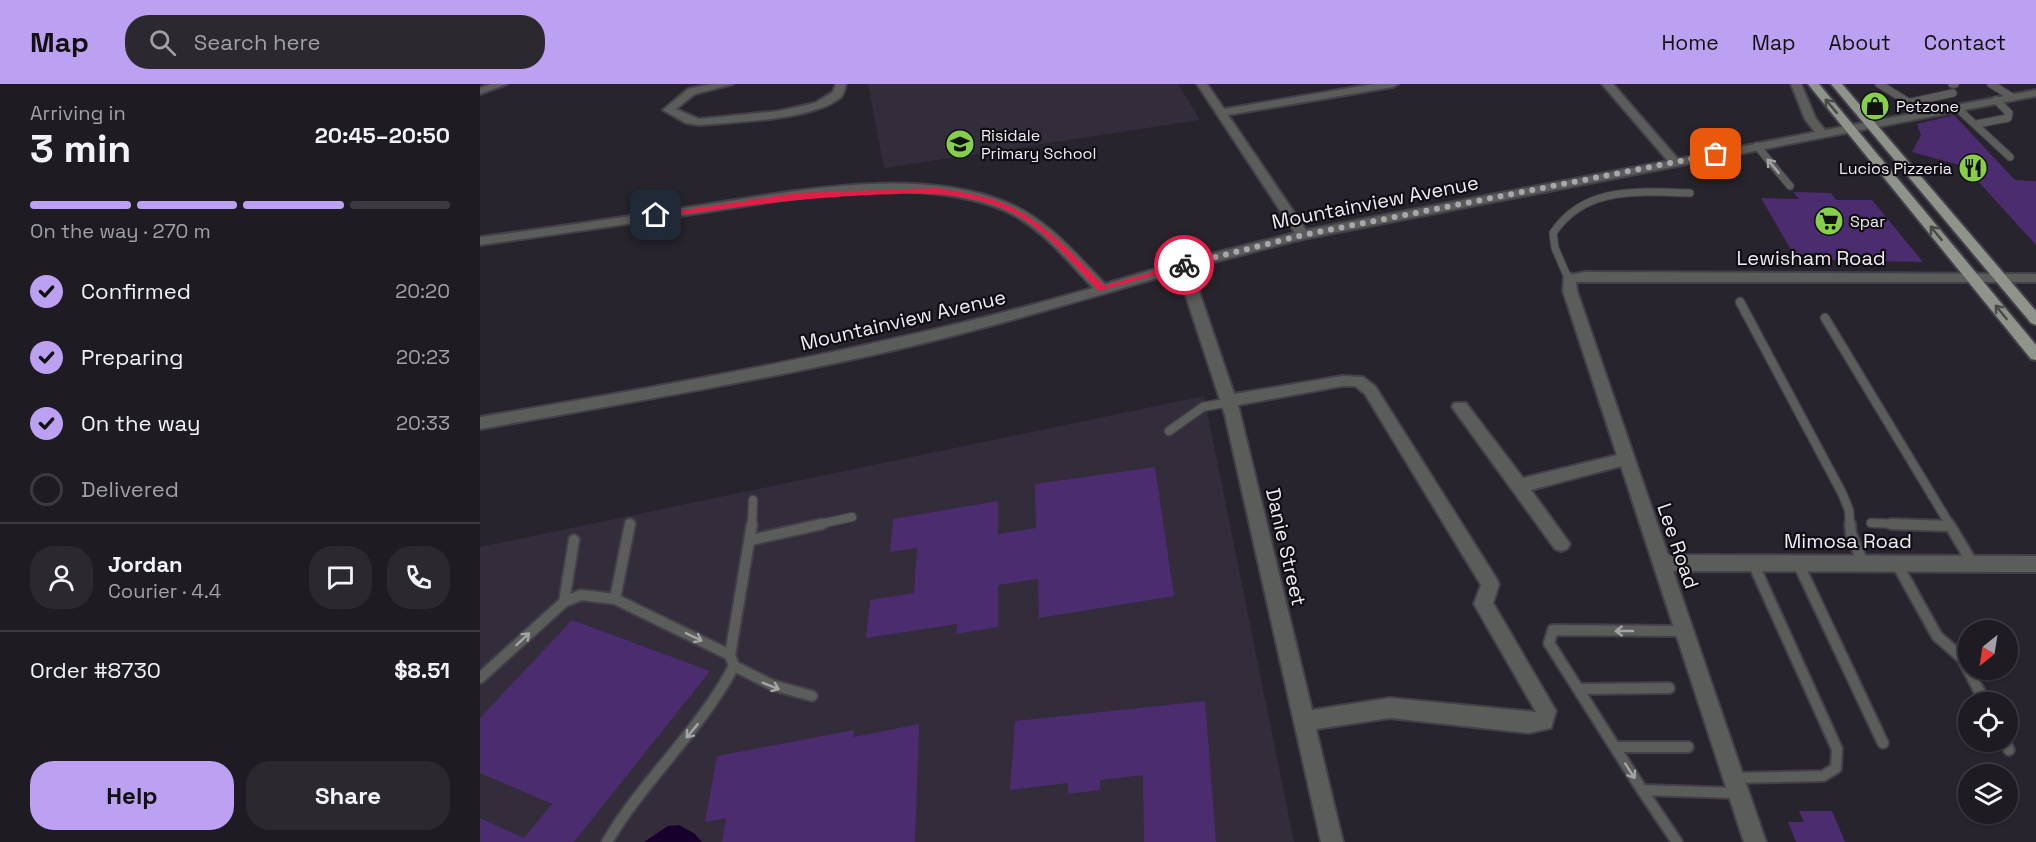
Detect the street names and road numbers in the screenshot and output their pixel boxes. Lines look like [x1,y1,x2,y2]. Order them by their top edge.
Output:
street label: Mountainview Avenue [1269,169,1481,235]
street label: Lewisham Road [1736,245,1886,271]
street label: Mountainview Avenue [798,284,1008,356]
street label: Danie Street [1260,486,1312,608]
street label: Lee Road [1651,500,1705,592]
street label: Mimosa Road [1784,528,1912,554]

